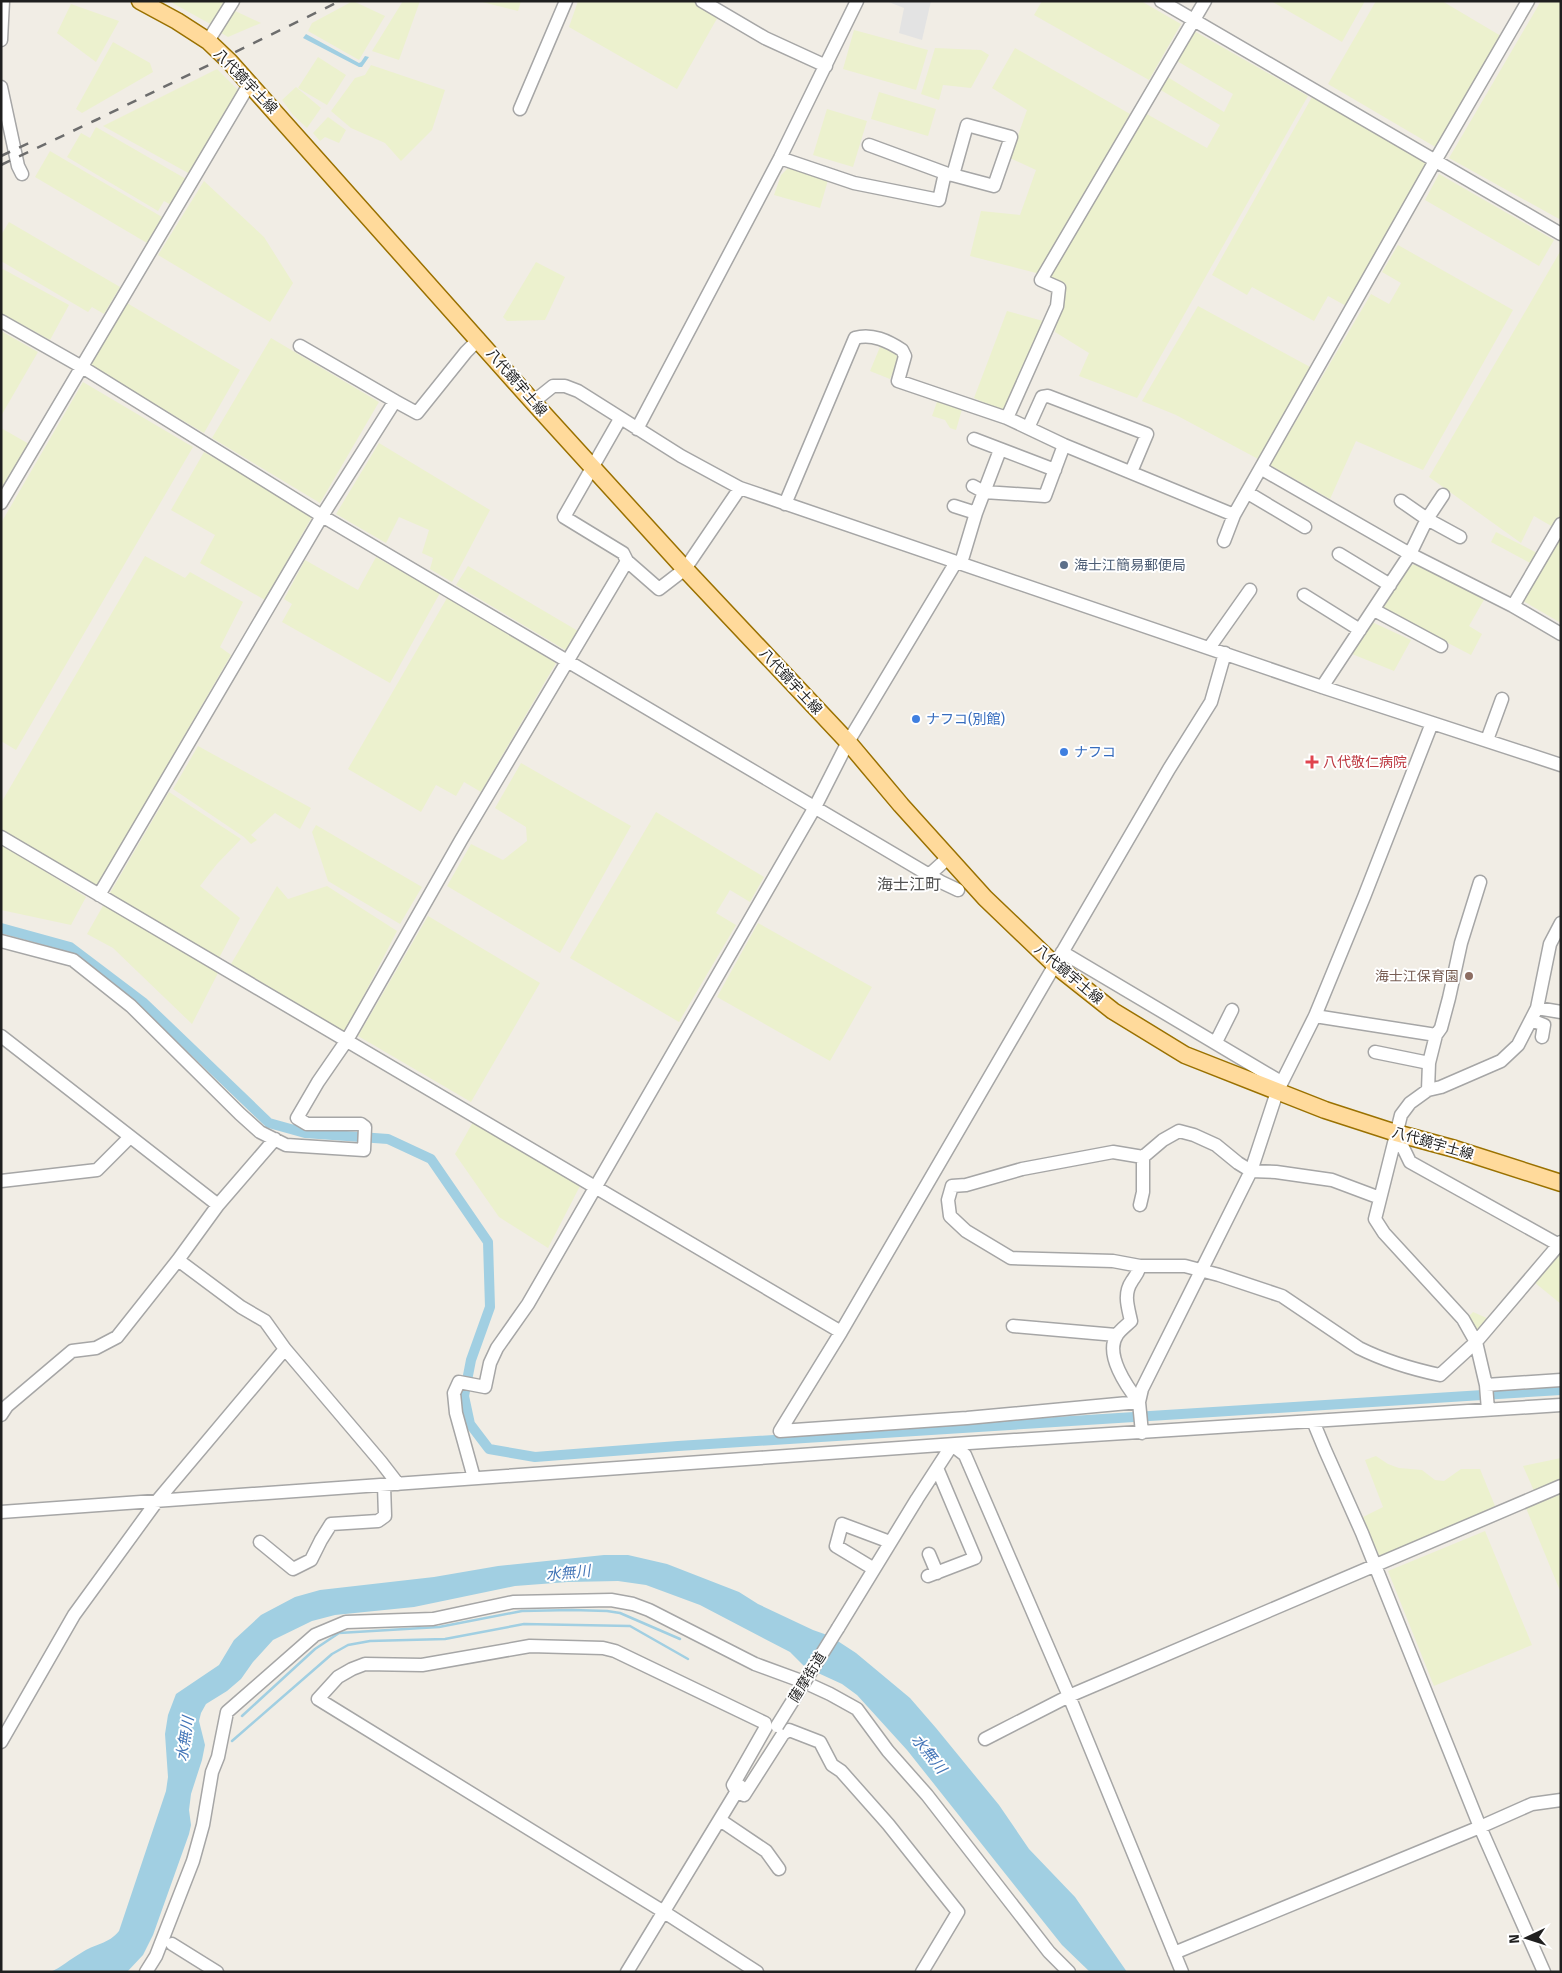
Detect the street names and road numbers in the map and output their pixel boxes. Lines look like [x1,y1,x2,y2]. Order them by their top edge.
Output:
street label: 八代鏡宇土線 [210,45,281,117]
street label: 八代鏡宇土線 [483,345,551,420]
street label: 八代鏡宇土線 [756,645,825,718]
street label: 八代鏡宇土線 [1031,941,1106,1008]
street label: 八代鏡宇土線 [1390,1124,1476,1163]
street label: 薩摩街道 [785,1649,829,1706]

